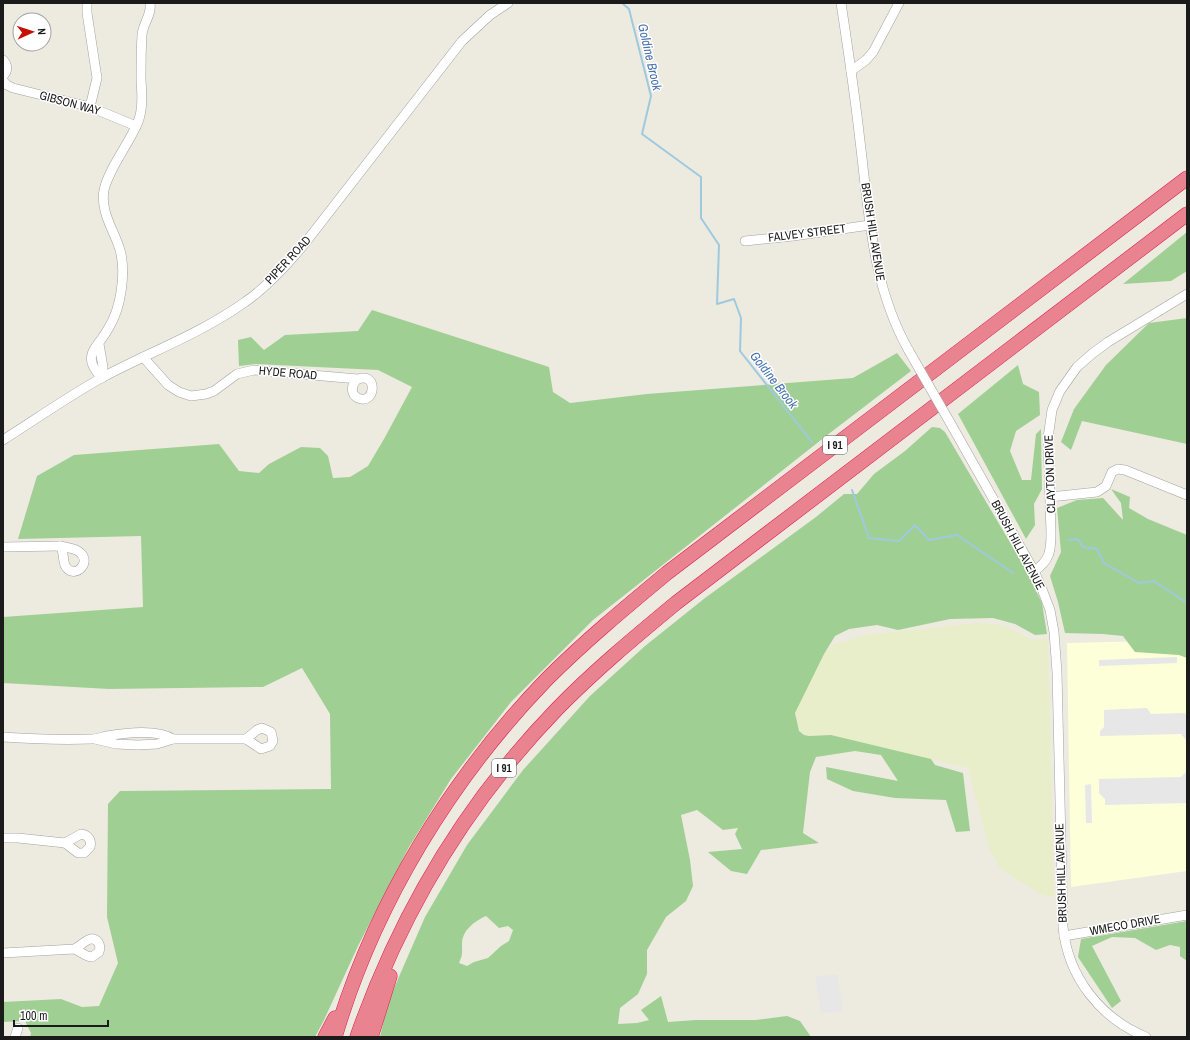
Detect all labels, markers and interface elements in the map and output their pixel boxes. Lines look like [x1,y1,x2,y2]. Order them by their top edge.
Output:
north arrow [12,12,52,52]
water label: Goldine Brook [634,22,666,93]
text: N [35,28,49,35]
street label: GIBSON WAY [38,87,103,119]
street label: BRUSH HILL AVENUE [857,182,889,282]
street label: FALVEY STREET [767,220,847,246]
street label: PIPER ROAD [261,232,315,288]
water label: Goldine Brook [746,348,802,413]
street label: HYDE ROAD [258,362,318,384]
street label: CLAYTON DRIVE [1041,435,1059,513]
road number: I 91 [823,436,847,454]
street label: BRUSH HILL AVENUE [988,497,1048,593]
road number: I 91 [492,759,516,777]
street label: BRUSH HILL AVENUE [1051,823,1071,923]
street label: WMECO DRIVE [1088,911,1162,939]
scale bar [14,1002,108,1028]
text: 100 m [20,1008,47,1024]

